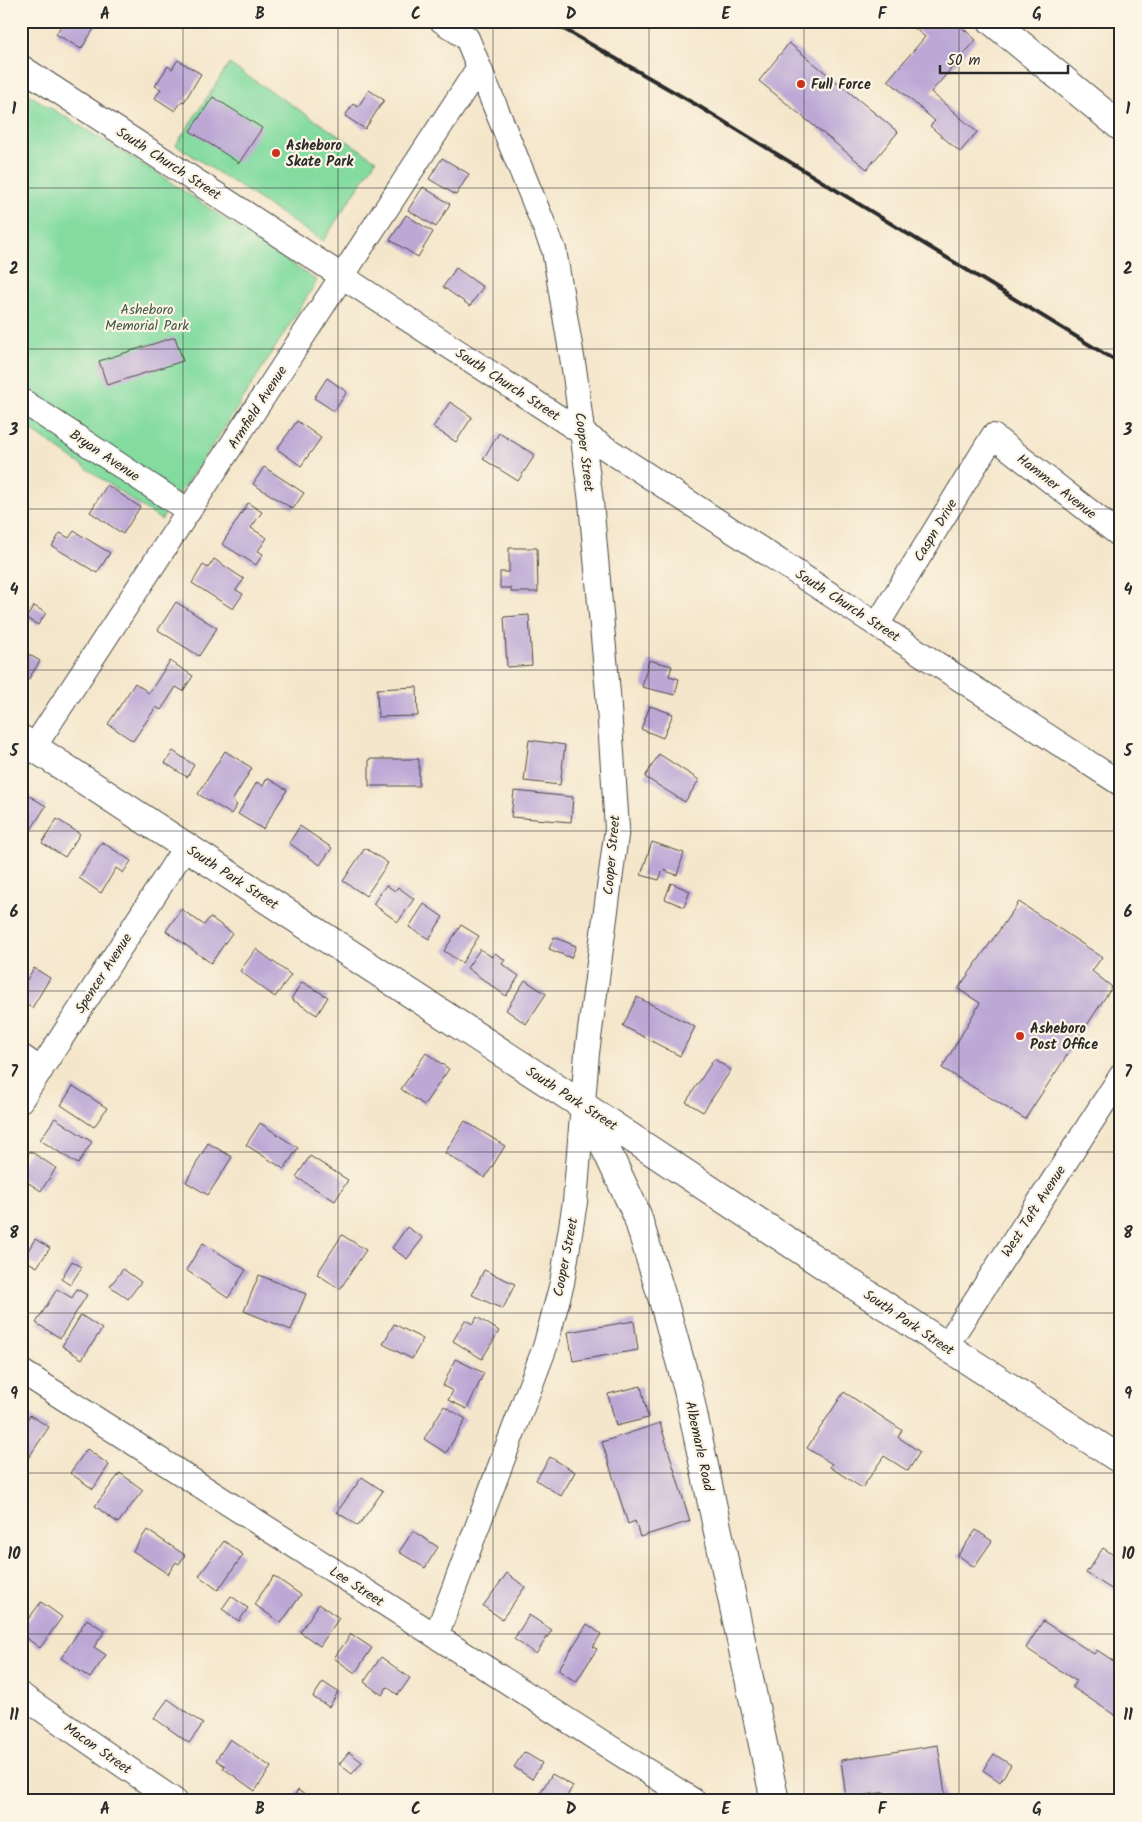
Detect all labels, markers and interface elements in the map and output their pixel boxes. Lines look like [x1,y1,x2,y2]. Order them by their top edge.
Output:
text: A [100,2,110,27]
text: B [255,2,265,27]
text: C [411,2,421,27]
text: D [566,2,577,27]
text: E [722,2,732,27]
text: F [878,2,888,27]
text: G [1032,2,1042,27]
scale bar [940,42,1067,74]
text: 50 m [947,49,981,73]
place label: Full Force [811,74,871,96]
marker: Full Force [795,78,807,90]
text: 1 [12,97,17,122]
text: 1 [1126,97,1131,122]
street label: South Church Street [112,122,226,206]
place label: Asheboro Skate Park [286,135,354,173]
marker: Asheboro Skate Park [270,147,282,159]
text: 2 [9,257,19,282]
text: 2 [1123,257,1133,282]
park label: Asheboro Memorial Park [105,299,189,337]
street label: South Church Street [451,343,565,427]
street label: Armfield Avenue [223,361,293,453]
street label: Cooper Street [568,411,600,494]
text: 3 [9,418,19,443]
text: 3 [1123,418,1133,443]
street label: Bryan Avenue [65,424,145,488]
street label: Hammer Avenue [1012,449,1102,525]
street label: Caspn Drive [908,494,964,566]
street label: South Church Street [791,564,905,648]
text: 4 [10,578,19,603]
text: 4 [1124,578,1133,603]
text: 5 [9,739,20,764]
text: 5 [1123,739,1134,764]
street label: Cooper Street [598,814,626,896]
street label: South Park Street [182,840,283,916]
text: 6 [10,900,19,925]
text: 6 [1124,900,1133,925]
street label: Spencer Avenue [70,928,138,1018]
place label: Asheboro Post Office [1030,1018,1098,1056]
marker: Asheboro Post Office [1014,1030,1026,1042]
text: 7 [10,1060,18,1085]
text: 7 [1124,1060,1132,1085]
street label: South Park Street [521,1061,622,1137]
street label: West Taft Avenue [996,1161,1072,1262]
street label: Cooper Street [548,1215,585,1298]
text: 8 [9,1221,19,1246]
text: 8 [1123,1221,1133,1246]
street label: South Park Street [859,1284,959,1362]
text: 9 [10,1382,18,1407]
text: 9 [1124,1382,1132,1407]
street label: Albemarle Road [679,1399,719,1494]
text: 10 [7,1542,21,1567]
text: 10 [1121,1542,1135,1567]
street label: Lee Street [325,1561,389,1613]
text: 11 [9,1703,19,1728]
text: 11 [1123,1703,1133,1728]
street label: Macon Street [59,1717,136,1781]
text: A [100,1797,110,1822]
text: B [255,1797,265,1822]
text: C [411,1797,421,1822]
text: D [566,1797,577,1822]
text: E [722,1797,732,1822]
text: F [878,1797,888,1822]
text: G [1032,1797,1042,1822]

